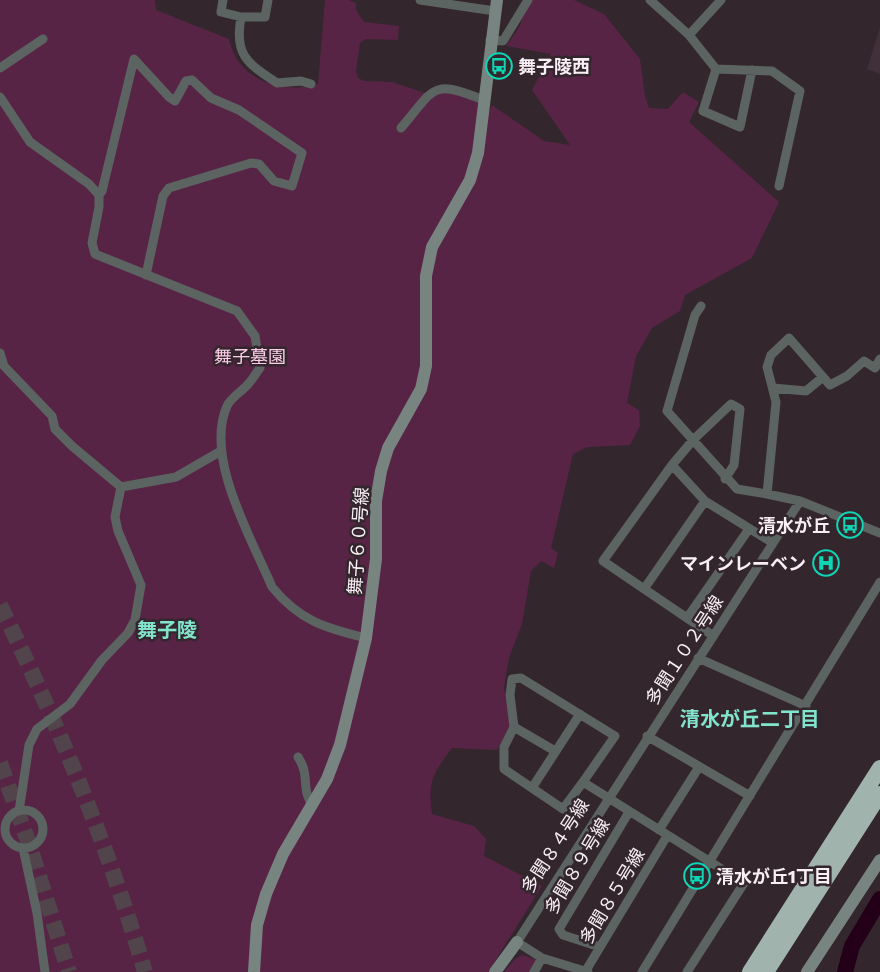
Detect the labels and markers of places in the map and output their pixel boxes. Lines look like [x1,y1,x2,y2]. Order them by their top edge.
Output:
bus stop icon: 舞子陵西 [484,51,514,81]
place label: 舞子陵西 [518,56,590,77]
bus stop icon: 清水が丘 [835,510,865,540]
place label: 清水が丘 [758,515,830,536]
hospital icon: マインレーベン [811,548,841,578]
place label: マインレーベン [680,553,806,574]
bus stop icon: 清水が丘1丁目 [682,861,712,891]
place label: 清水が丘1丁目 [716,866,832,887]

